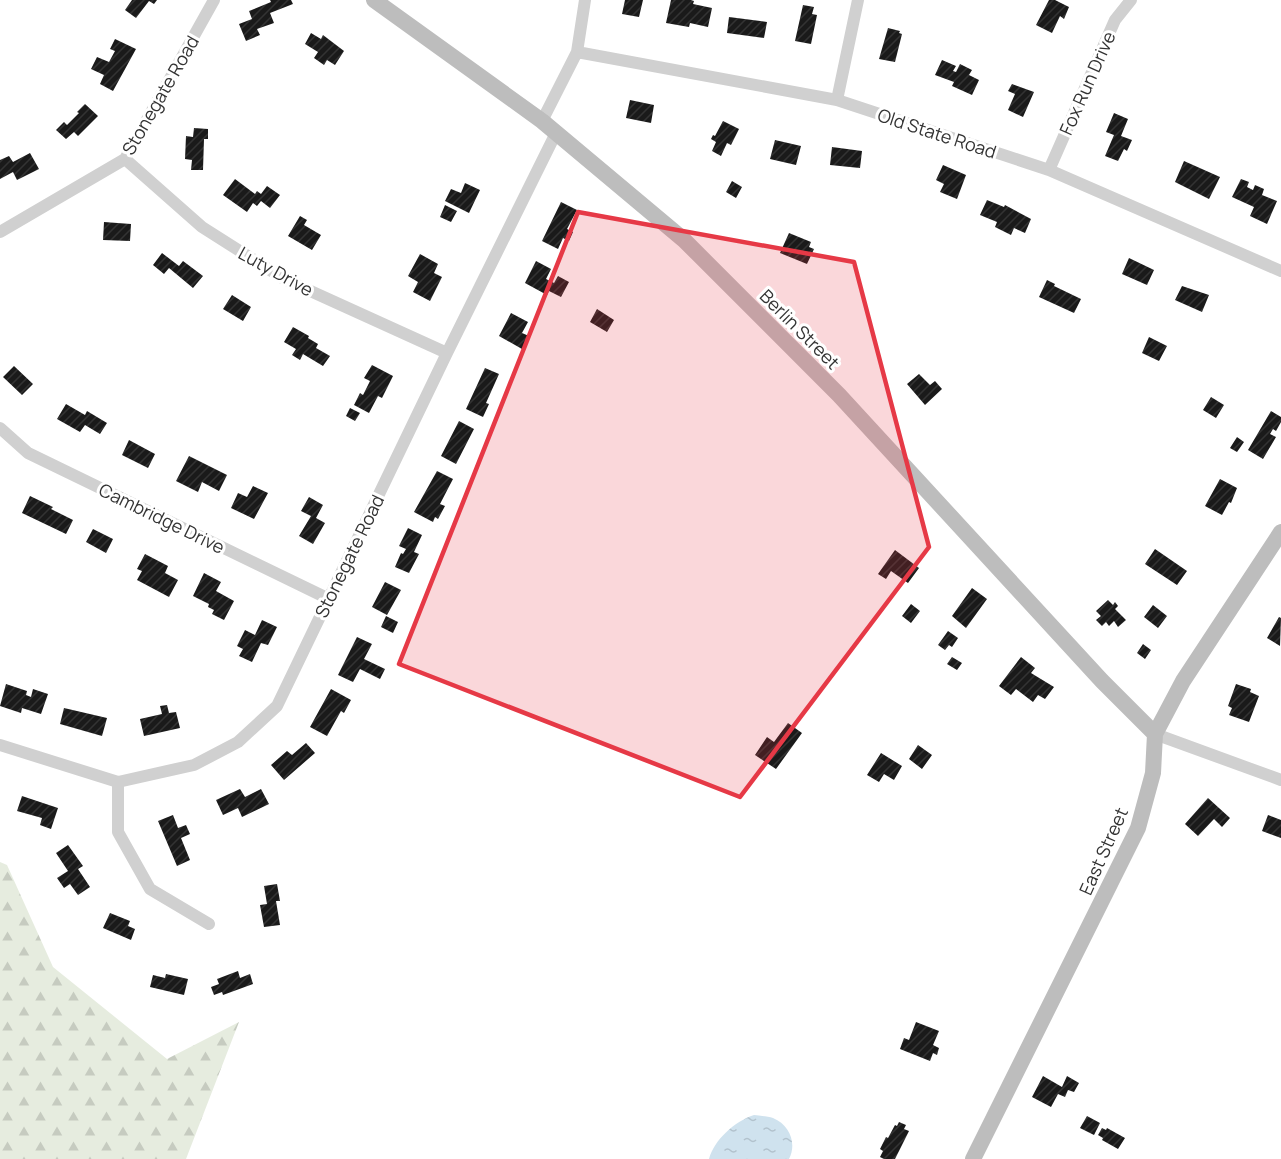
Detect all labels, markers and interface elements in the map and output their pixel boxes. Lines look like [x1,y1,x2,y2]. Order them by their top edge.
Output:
street label: Fox Run Drive [1054,28,1120,138]
street label: Stonegate Road [116,31,204,159]
street label: Old State Road [875,103,999,163]
street label: Luty Drive [234,241,318,301]
street label: Berlin Street [755,284,845,374]
street label: Cambridge Drive [95,477,229,559]
street label: Stonegate Road [309,490,389,622]
street label: East Street [1073,803,1133,899]

